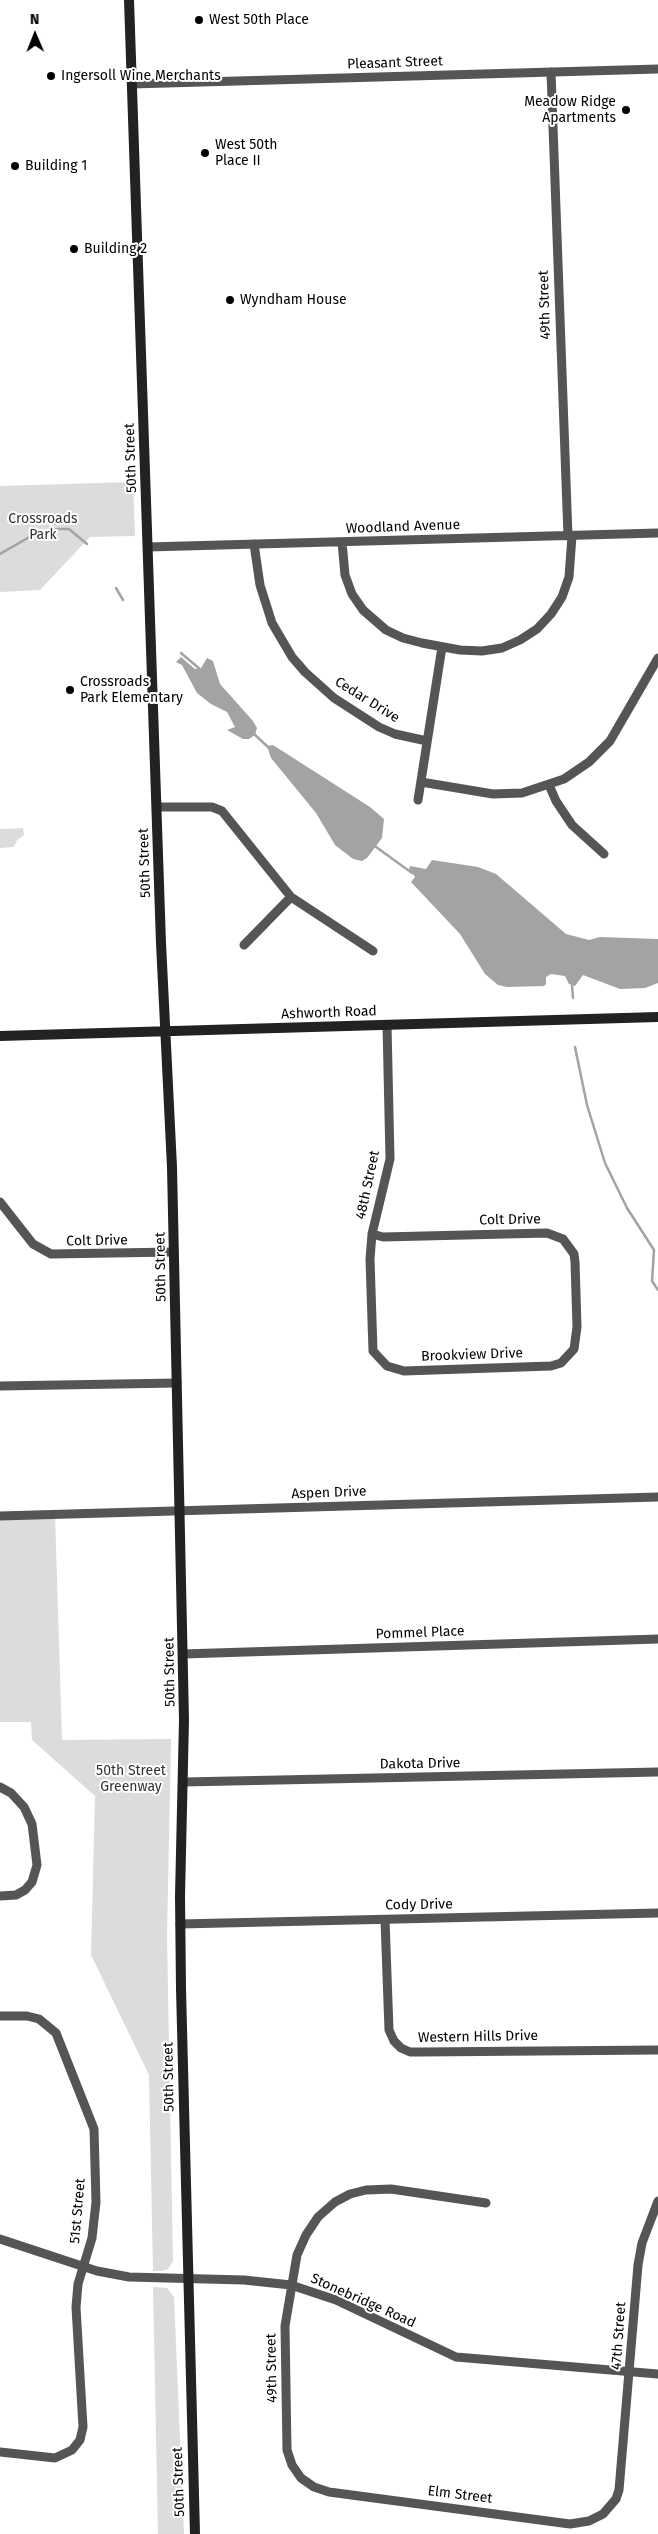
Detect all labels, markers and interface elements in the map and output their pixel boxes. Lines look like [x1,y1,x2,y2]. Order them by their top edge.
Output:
north arrow [10,10,60,60]
text: N [30,11,40,28]
place label: West 50th Place [209,12,309,28]
marker: West 50th Place [193,14,205,26]
street label: Pleasant Street [347,53,443,73]
place label: Ingersoll Wine Merchants [61,68,221,84]
marker: Ingersoll Wine Merchants [45,70,57,82]
place label: Meadow Ridge Apartments [524,94,616,126]
marker: Meadow Ridge Apartments [620,104,632,116]
place label: West 50th Place II [215,137,277,170]
marker: West 50th Place II [199,147,211,159]
place label: Building 1 [25,158,87,174]
marker: Building 1 [9,160,21,172]
place label: Building 2 [84,241,147,257]
marker: Building 2 [68,243,80,255]
street label: 49th Street [535,270,555,340]
place label: Wyndham House [240,292,347,308]
marker: Wyndham House [224,294,236,306]
street label: 50th Street [121,423,141,493]
park label: Crossroads Park [8,511,78,544]
street label: Woodland Avenue [345,517,461,537]
place label: Crossroads Park Elementary [80,674,183,706]
street label: Cedar Drive [332,674,402,726]
marker: Crossroads Park Elementary [64,684,76,696]
street label: 50th Street [135,828,155,898]
street label: Ashworth Road [281,1003,377,1023]
street label: 48th Street [352,1149,384,1221]
street label: Colt Drive [479,1211,541,1229]
street label: Colt Drive [66,1232,128,1250]
street label: 50th Street [152,1232,170,1302]
street label: Brookview Drive [421,1345,523,1365]
street label: Aspen Drive [291,1483,367,1503]
street label: Pommel Place [375,1623,465,1643]
street label: 50th Street [161,1637,179,1707]
street label: Dakota Drive [379,1755,461,1773]
park label: 50th Street Greenway [96,1763,166,1795]
street label: Cody Drive [385,1896,453,1914]
street label: Western Hills Drive [418,2028,538,2046]
street label: 50th Street [160,2042,178,2112]
street label: 51st Street [67,2178,89,2244]
street label: Stonebridge Road [308,2270,418,2332]
street label: 47th Street [608,2301,630,2371]
street label: 49th Street [263,2333,281,2403]
street label: 50th Street [169,2447,189,2517]
street label: Elm Street [427,2483,493,2507]

